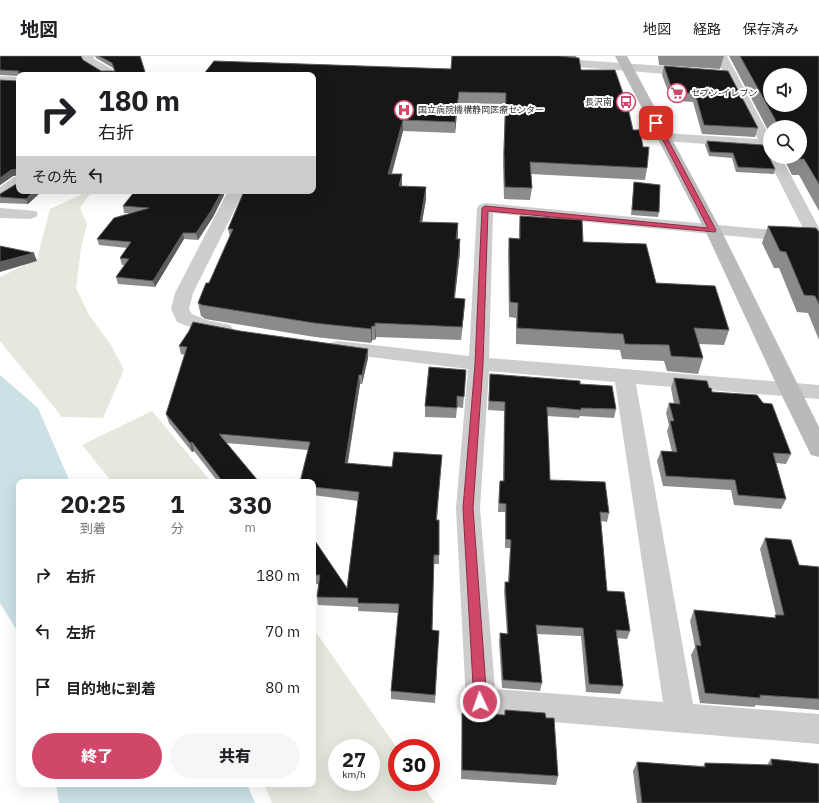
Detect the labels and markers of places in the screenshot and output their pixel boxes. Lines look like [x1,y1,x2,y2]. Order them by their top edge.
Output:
supermarket icon: セブン-イレブン [666,82,688,104]
place label: セブン-イレブン [691,87,758,98]
bus stop icon: 長沢南 [615,91,637,113]
place label: 長沢南 [585,96,612,107]
hospital icon: 国立病院機構静岡医療センター [393,99,415,121]
place label: 国立病院機構静岡医療センター [418,104,544,115]
pin [639,106,673,140]

